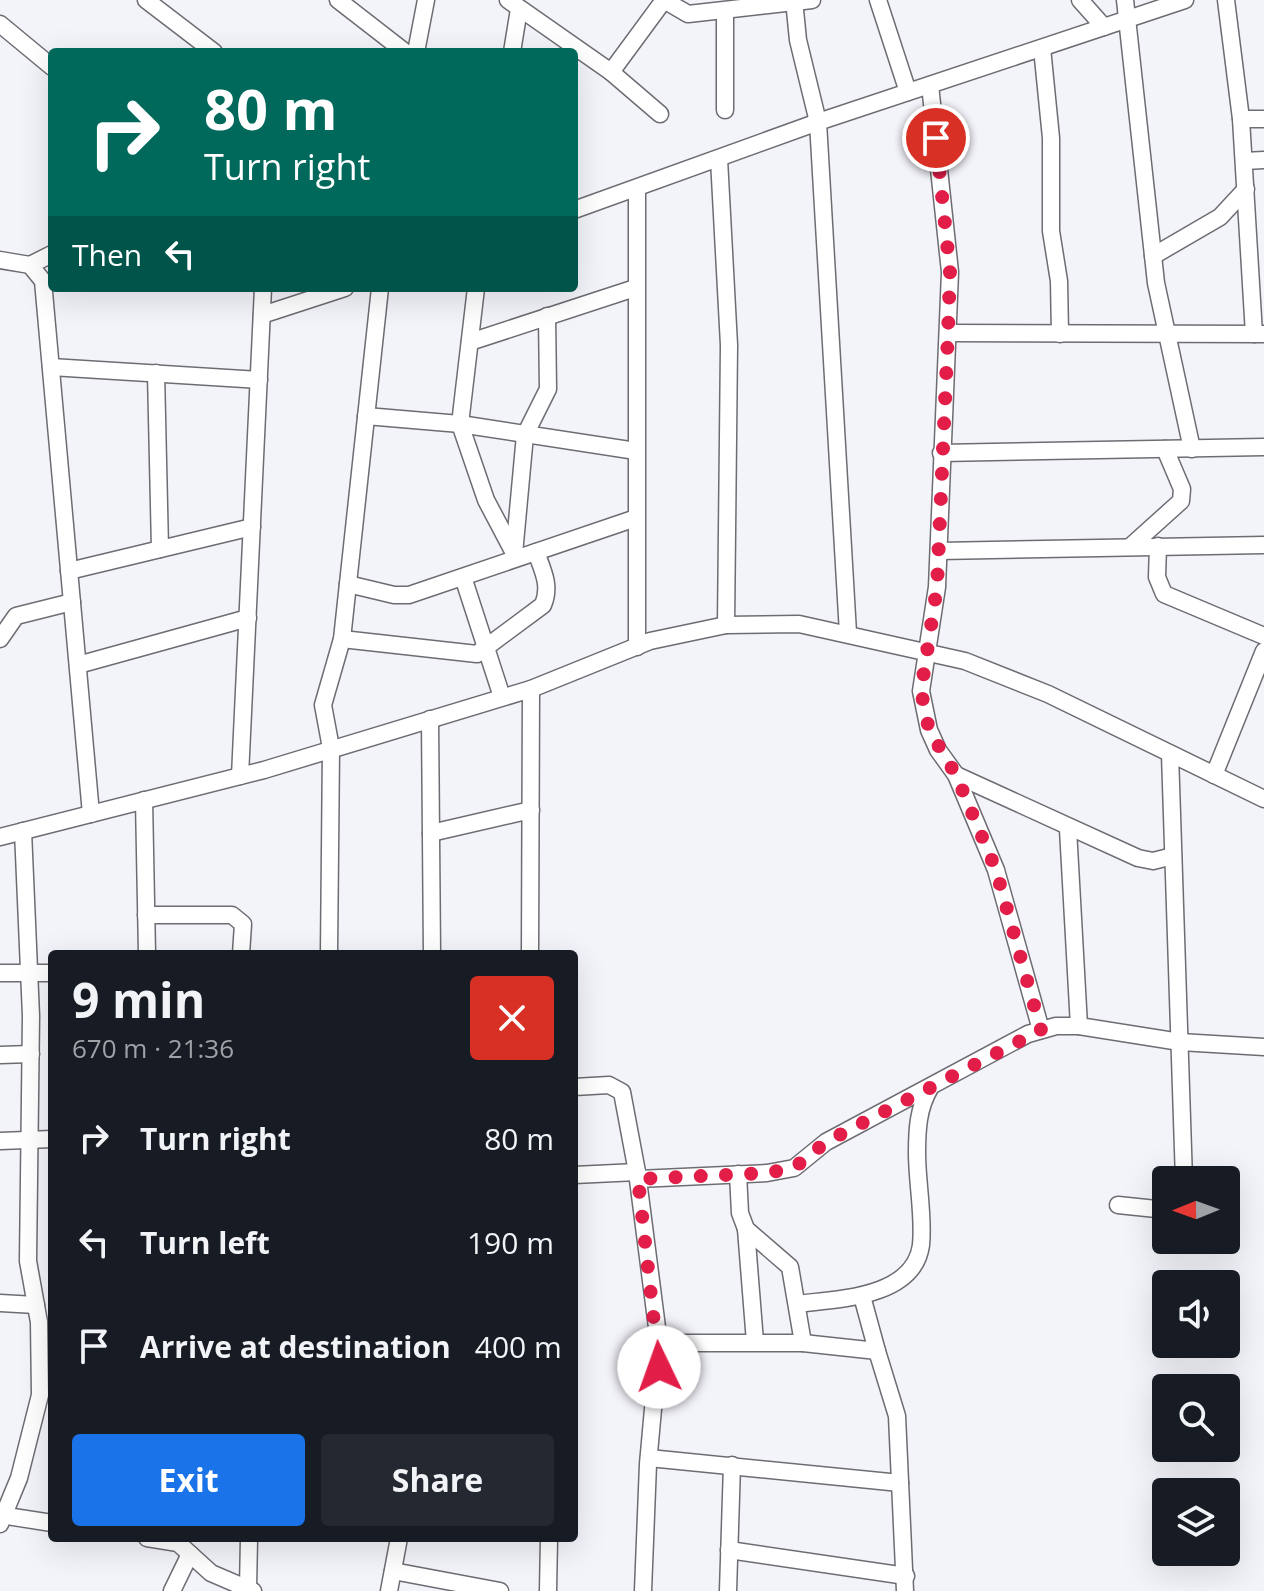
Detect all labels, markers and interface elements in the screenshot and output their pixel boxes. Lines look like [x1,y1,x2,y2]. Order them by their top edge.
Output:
text: 80 m [204,70,338,146]
icon: right [72,80,176,184]
pin [902,104,970,172]
icon: arrive [914,116,958,160]
text: Turn right [204,142,370,191]
icon: left [158,232,202,276]
text: Then [72,234,142,275]
text: 9 min [72,967,205,1032]
button: close [470,976,554,1060]
text: 670 m · 21:36 [72,1030,234,1066]
icon: right [72,1116,116,1160]
text: Turn right [140,1118,291,1159]
text: 80 m [484,1118,554,1159]
north arrow [1152,1166,1240,1254]
map controls [1152,1166,1240,1566]
icon: left [72,1220,116,1264]
text: Turn left [140,1222,270,1263]
text: 190 m [467,1222,554,1263]
button: sound [1152,1270,1240,1358]
icon: arrive [72,1324,116,1368]
position arrow [617,1325,701,1409]
text: Arrive at destination [140,1326,451,1367]
text: 400 m [475,1326,562,1367]
button: search [1152,1374,1240,1462]
button: Exit [72,1434,305,1526]
button: Share [321,1434,554,1526]
button: layers [1152,1478,1240,1566]

